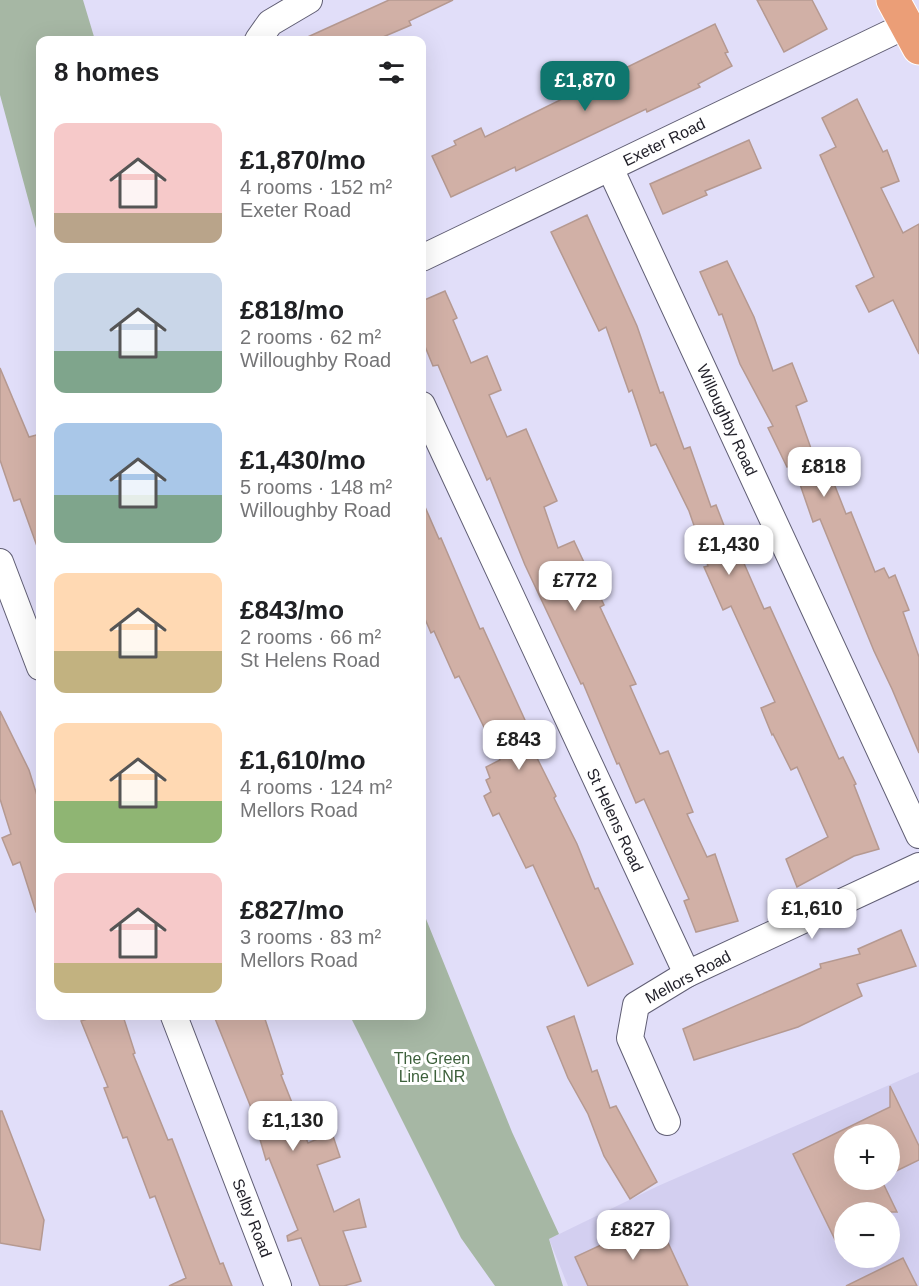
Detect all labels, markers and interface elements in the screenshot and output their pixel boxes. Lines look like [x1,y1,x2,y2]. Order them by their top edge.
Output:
icon: filters [375,56,408,89]
text: 8 homes [54,57,160,87]
pin: £1,870 [536,61,634,112]
text: £1,870 [554,69,616,91]
street label: Exeter Road [620,115,708,169]
text: £1,870/mo [240,145,366,175]
icon: home [102,147,174,219]
text: 4 rooms · 152 m² [240,176,392,198]
text: Exeter Road [240,199,351,221]
text: £818/mo [240,295,344,325]
icon: home [102,297,174,369]
text: 2 rooms · 62 m² [240,326,381,348]
text: Willoughby Road [240,349,391,371]
street label: Willoughby Road [694,362,760,478]
text: £1,430/mo [240,445,366,475]
icon: home [102,447,174,519]
pin: £818 [788,447,860,498]
text: £818 [802,455,846,477]
text: 5 rooms · 148 m² [240,476,392,498]
text: Willoughby Road [240,499,391,521]
pin: £1,430 [680,525,778,576]
text: £1,430 [698,533,760,555]
pin: £772 [539,561,611,612]
text: £772 [553,569,597,591]
text: £843/mo [240,595,344,625]
icon: home [102,597,174,669]
text: 2 rooms · 66 m² [240,626,381,648]
text: St Helens Road [240,649,380,671]
pin: £843 [483,720,555,771]
text: £843 [497,728,541,750]
text: £1,610/mo [240,745,366,775]
icon: home [102,747,174,819]
street label: St Helens Road [584,766,646,874]
text: 4 rooms · 124 m² [240,776,392,798]
text: Mellors Road [240,799,358,821]
pin: £1,610 [763,889,861,940]
text: £827/mo [240,895,344,925]
icon: home [102,897,174,969]
text: £1,610 [781,897,843,919]
text: 3 rooms · 83 m² [240,926,381,948]
street label: Mellors Road [642,947,734,1007]
text: Mellors Road [240,949,358,971]
park label: The Green Line LNR [394,1050,470,1085]
pin: £1,130 [244,1101,342,1152]
text: £1,130 [262,1109,324,1131]
map controls [834,1124,900,1268]
button: + [834,1124,900,1190]
street label: Selby Road [229,1176,275,1260]
button: − [834,1202,900,1268]
pin: £827 [597,1210,669,1261]
text: £827 [611,1218,655,1240]

